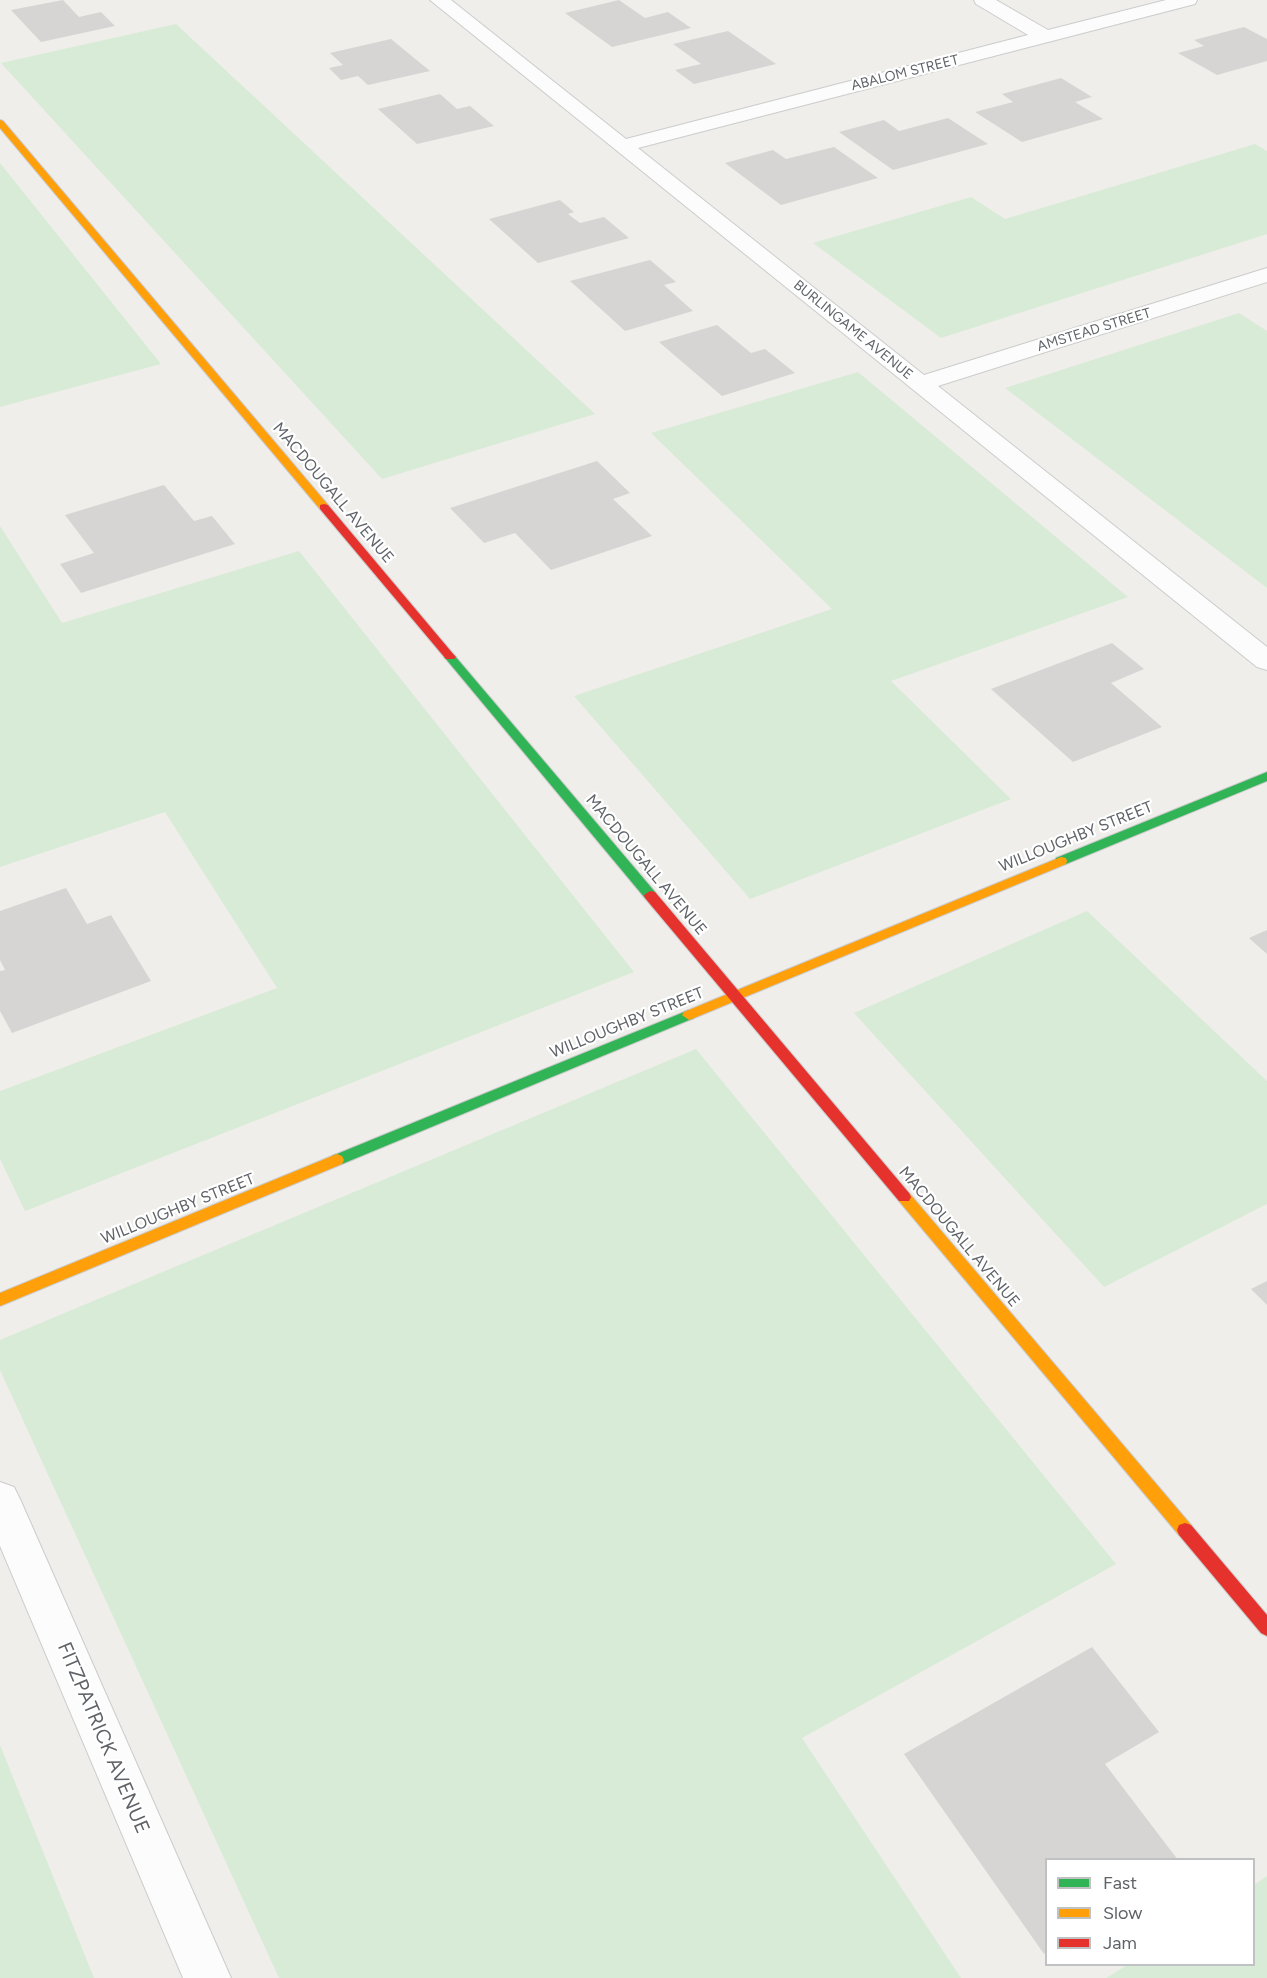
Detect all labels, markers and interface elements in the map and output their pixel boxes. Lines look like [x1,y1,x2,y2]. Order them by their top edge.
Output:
street label: ABALOM STREET [850,52,960,94]
street label: BURLINGAME AVENUE [790,277,916,383]
street label: AMSTEAD STREET [1035,305,1153,355]
street label: MACDOUGALL AVENUE [269,419,397,567]
street label: MACDOUGALL AVENUE [582,791,710,939]
street label: WILLOUGHBY STREET [996,797,1156,877]
street label: WILLOUGHBY STREET [547,983,707,1063]
street label: MACDOUGALL AVENUE [895,1163,1023,1311]
street label: WILLOUGHBY STREET [98,1169,258,1249]
street label: FITZPATRICK AVENUE [52,1639,154,1837]
legend [1045,1858,1255,1966]
text: Fast [1103,1872,1137,1894]
text: Slow [1103,1902,1142,1924]
text: Jam [1103,1932,1137,1954]

